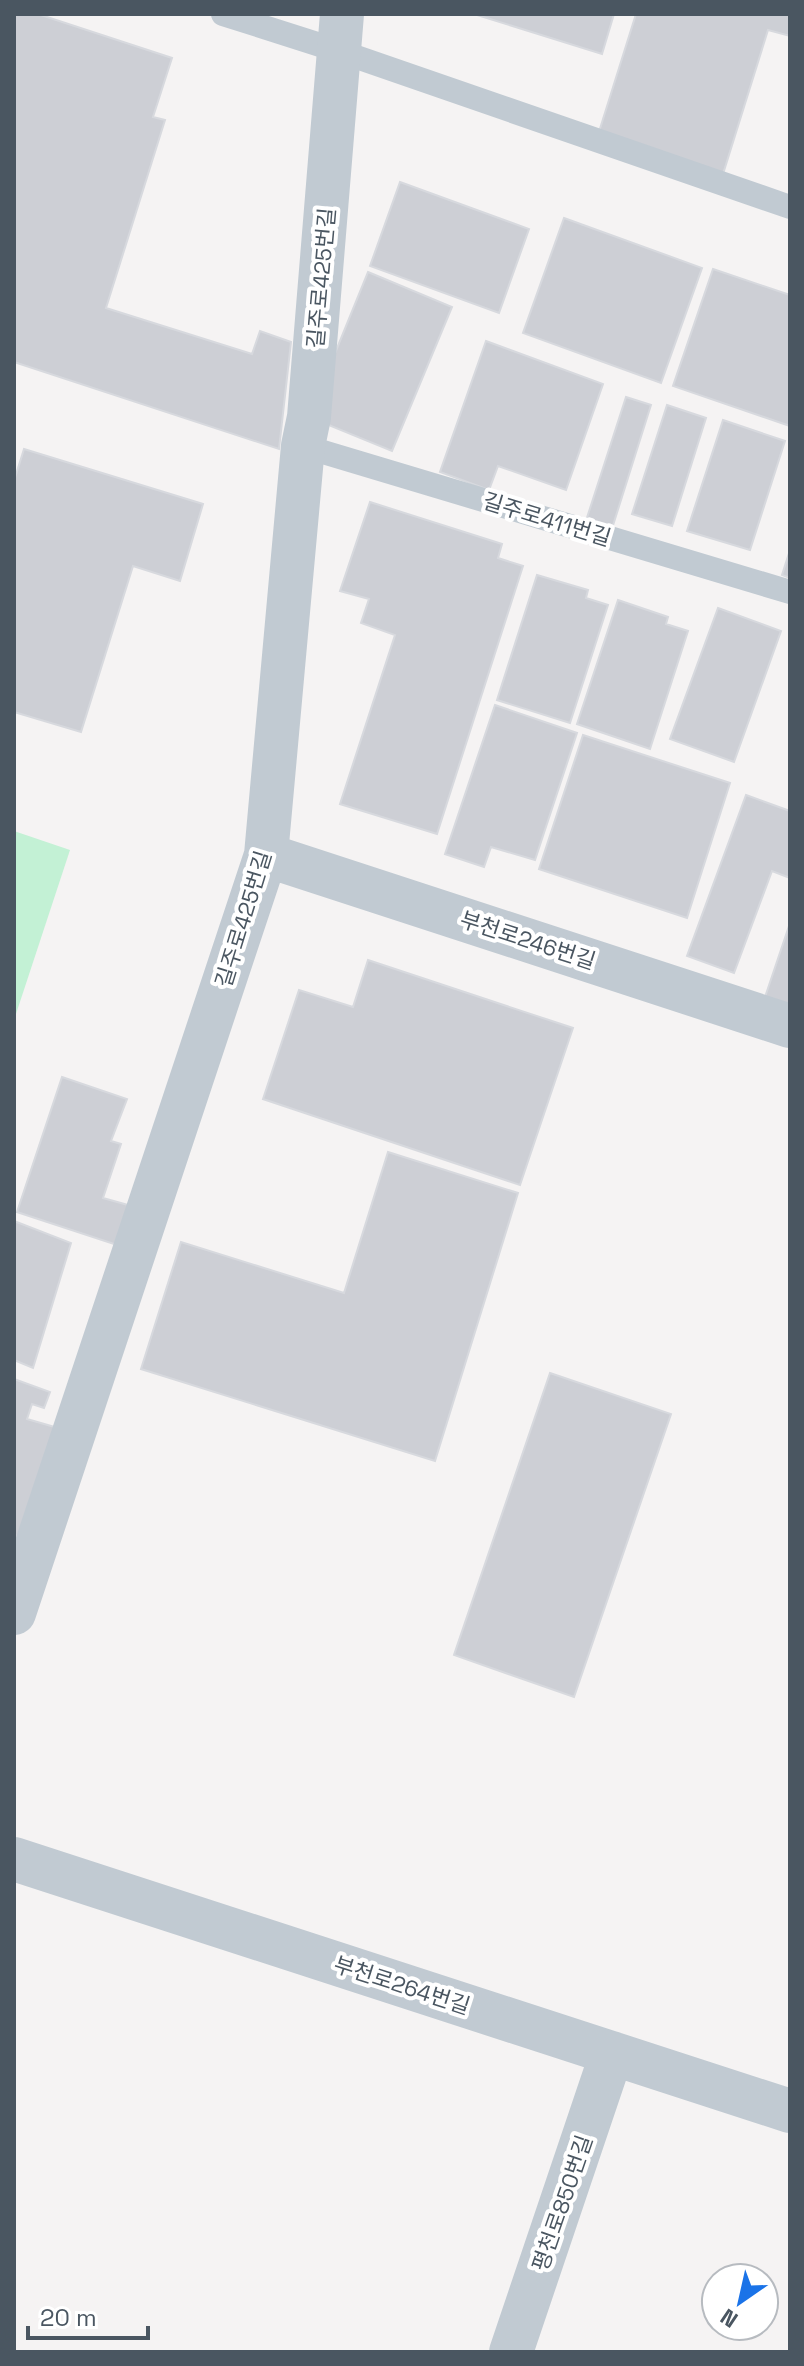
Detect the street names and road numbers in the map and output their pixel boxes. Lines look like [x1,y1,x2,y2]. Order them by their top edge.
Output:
street label: 길주로425번길 [301,206,341,350]
street label: 길주로411번길 [479,486,615,552]
street label: 길주로425번길 [209,847,277,991]
street label: 부천로246번길 [457,905,599,975]
street label: 부천로264번길 [330,1950,474,2020]
street label: 평천로850번길 [526,2131,598,2275]

